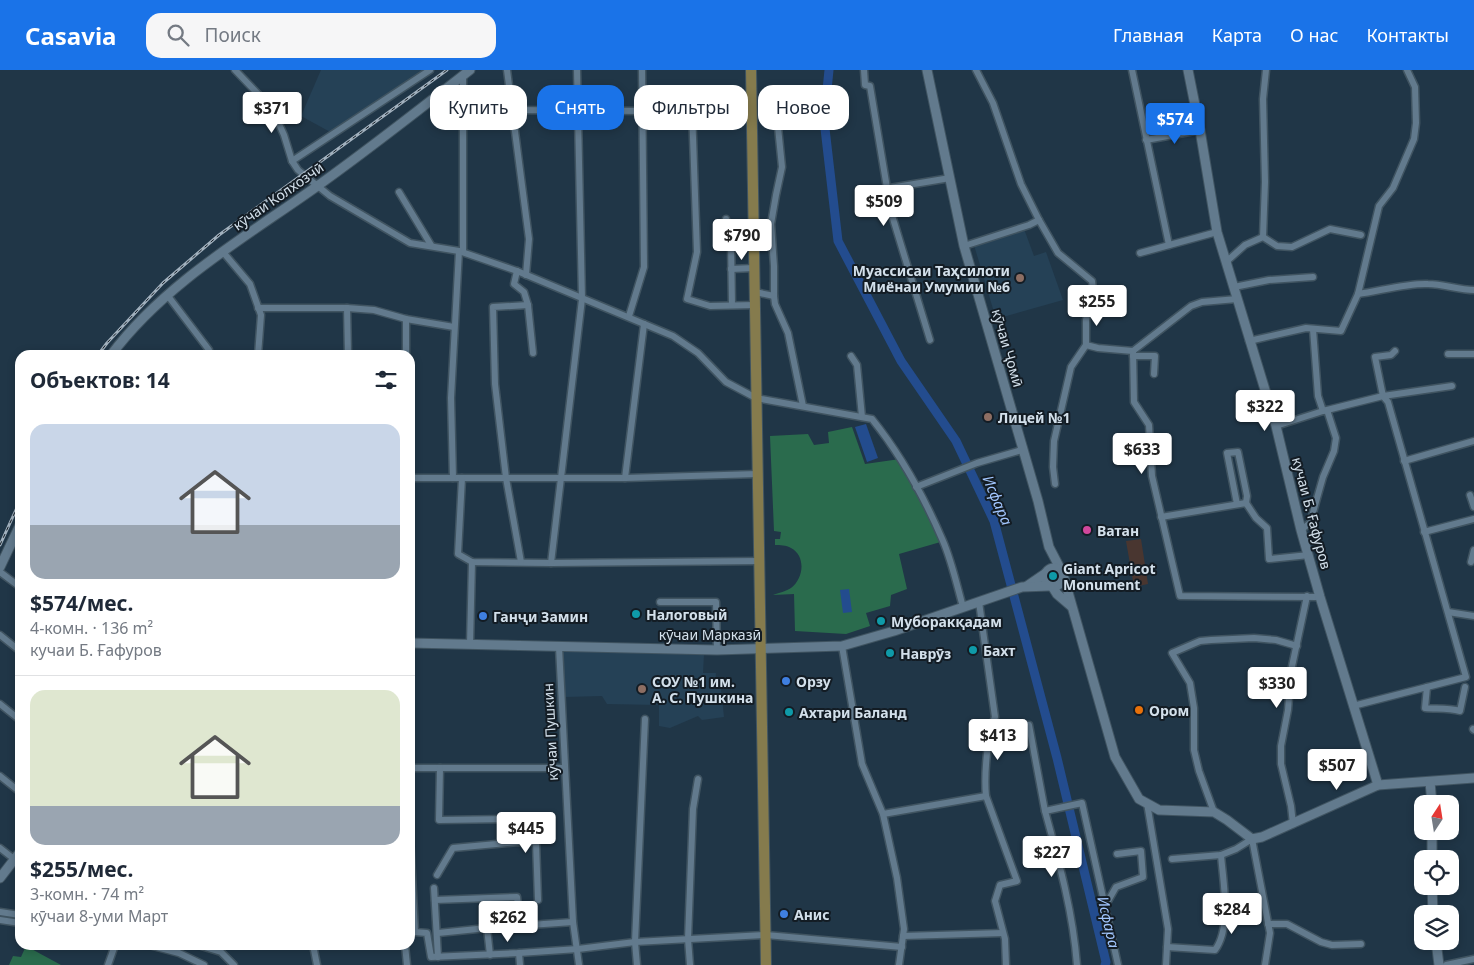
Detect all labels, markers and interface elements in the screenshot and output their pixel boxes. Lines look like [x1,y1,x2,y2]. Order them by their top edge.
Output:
search box [146,13,496,58]
text: Casavia [25,19,116,52]
icon: search [164,21,192,49]
text: Поиск [204,22,261,48]
text: Главная [1113,23,1184,47]
text: Карта [1212,23,1262,47]
text: О нас [1290,23,1338,47]
text: Контакты [1366,23,1449,47]
chip: Купить [430,85,527,130]
chip: Снять [537,85,624,130]
chip: Фильтры [634,85,748,130]
chip: Новое [758,85,849,130]
pin: $371 [242,92,302,134]
text: $371 [254,97,290,119]
pin: $574 [1145,102,1205,145]
text: $574 [1157,108,1193,130]
street label: кӯчаи Колхозчӣ [229,158,327,234]
pin: $509 [854,184,914,227]
text: $509 [866,190,902,212]
pin: $790 [712,218,772,261]
text: $790 [724,224,760,246]
place label: Муассисаи Таҳсилоти Миёнаи Умумии №6 [853,261,1010,296]
marker: Муассисаи Таҳсилоти Миёнаи Умумии №6 [1014,272,1026,284]
pin: $255 [1067,284,1127,327]
text: $255 [1079,290,1115,312]
street label: кӯчаи Ҷомӣ [988,307,1028,389]
text: Объектов: 14 [30,366,170,394]
icon: filters [372,366,400,394]
pin: $322 [1235,390,1295,432]
text: $322 [1247,395,1283,417]
place label: Лицей №1 [998,408,1070,427]
marker: Лицей №1 [982,411,994,423]
pin: $633 [1112,432,1172,475]
text: $633 [1124,438,1160,460]
street label: кучаи Б. Ғафуров [1288,455,1336,571]
icon: home [170,457,260,547]
water label: Исфара [979,472,1018,529]
place label: Ватан [1097,521,1139,540]
marker: Ватан [1081,524,1093,536]
place label: Giant Apricot Monument [1063,559,1156,594]
marker: Giant Apricot Monument [1047,570,1059,582]
text: $574/мес. [30,589,134,617]
place label: Налоговый [646,605,727,624]
place label: Ганҷи Замин [493,607,588,626]
marker: Налоговый [630,608,642,620]
marker: Ганҷи Замин [477,610,489,622]
place label: Муборакқадам [891,612,1002,631]
marker: Муборакқадам [875,615,887,627]
text: 4-комн. · 136 m² [30,617,153,639]
street label: кӯчаи Марказӣ [659,625,761,644]
text: кучаи Б. Ғафуров [30,639,162,661]
place label: Бахт [983,641,1015,660]
place label: Наврӯз [900,644,951,663]
marker: Бахт [967,644,979,656]
marker: Наврӯз [884,647,896,659]
pin: $330 [1247,666,1307,709]
place label: СОУ №1 им. А. С. Пушкина [652,672,753,707]
place label: Орзу [796,672,831,691]
text: $330 [1259,672,1295,694]
marker: Орзу [780,675,792,687]
street label: кӯчаи Пушкин [538,683,562,781]
marker: СОУ №1 им. А. С. Пушкина [636,683,648,695]
place label: Ором [1149,701,1189,720]
place label: Ахтари Баланд [799,703,907,722]
marker: Ором [1133,704,1145,716]
marker: Ахтари Баланд [783,706,795,718]
pin: $413 [968,718,1028,761]
icon: home [170,722,260,812]
text: $413 [980,724,1016,746]
pin: $507 [1307,748,1367,791]
text: $507 [1319,754,1355,776]
north arrow [1414,795,1459,840]
map controls [1414,795,1459,950]
pin: $445 [496,812,556,854]
text: $445 [508,817,544,839]
pin: $227 [1022,836,1082,878]
text: $227 [1034,841,1070,863]
button: locate [1414,850,1459,895]
text: $255/мес. [30,855,134,883]
text: 3-комн. · 74 m² [30,883,144,905]
pin: $284 [1202,892,1262,935]
water label: Исфара [1093,894,1125,950]
text: $284 [1214,898,1250,920]
pin: $262 [478,900,538,943]
text: кӯчаи 8-уми Март [30,905,168,927]
place label: Анис [794,905,830,924]
button: layers [1414,905,1459,950]
text: $262 [490,906,526,928]
marker: Анис [778,908,790,920]

